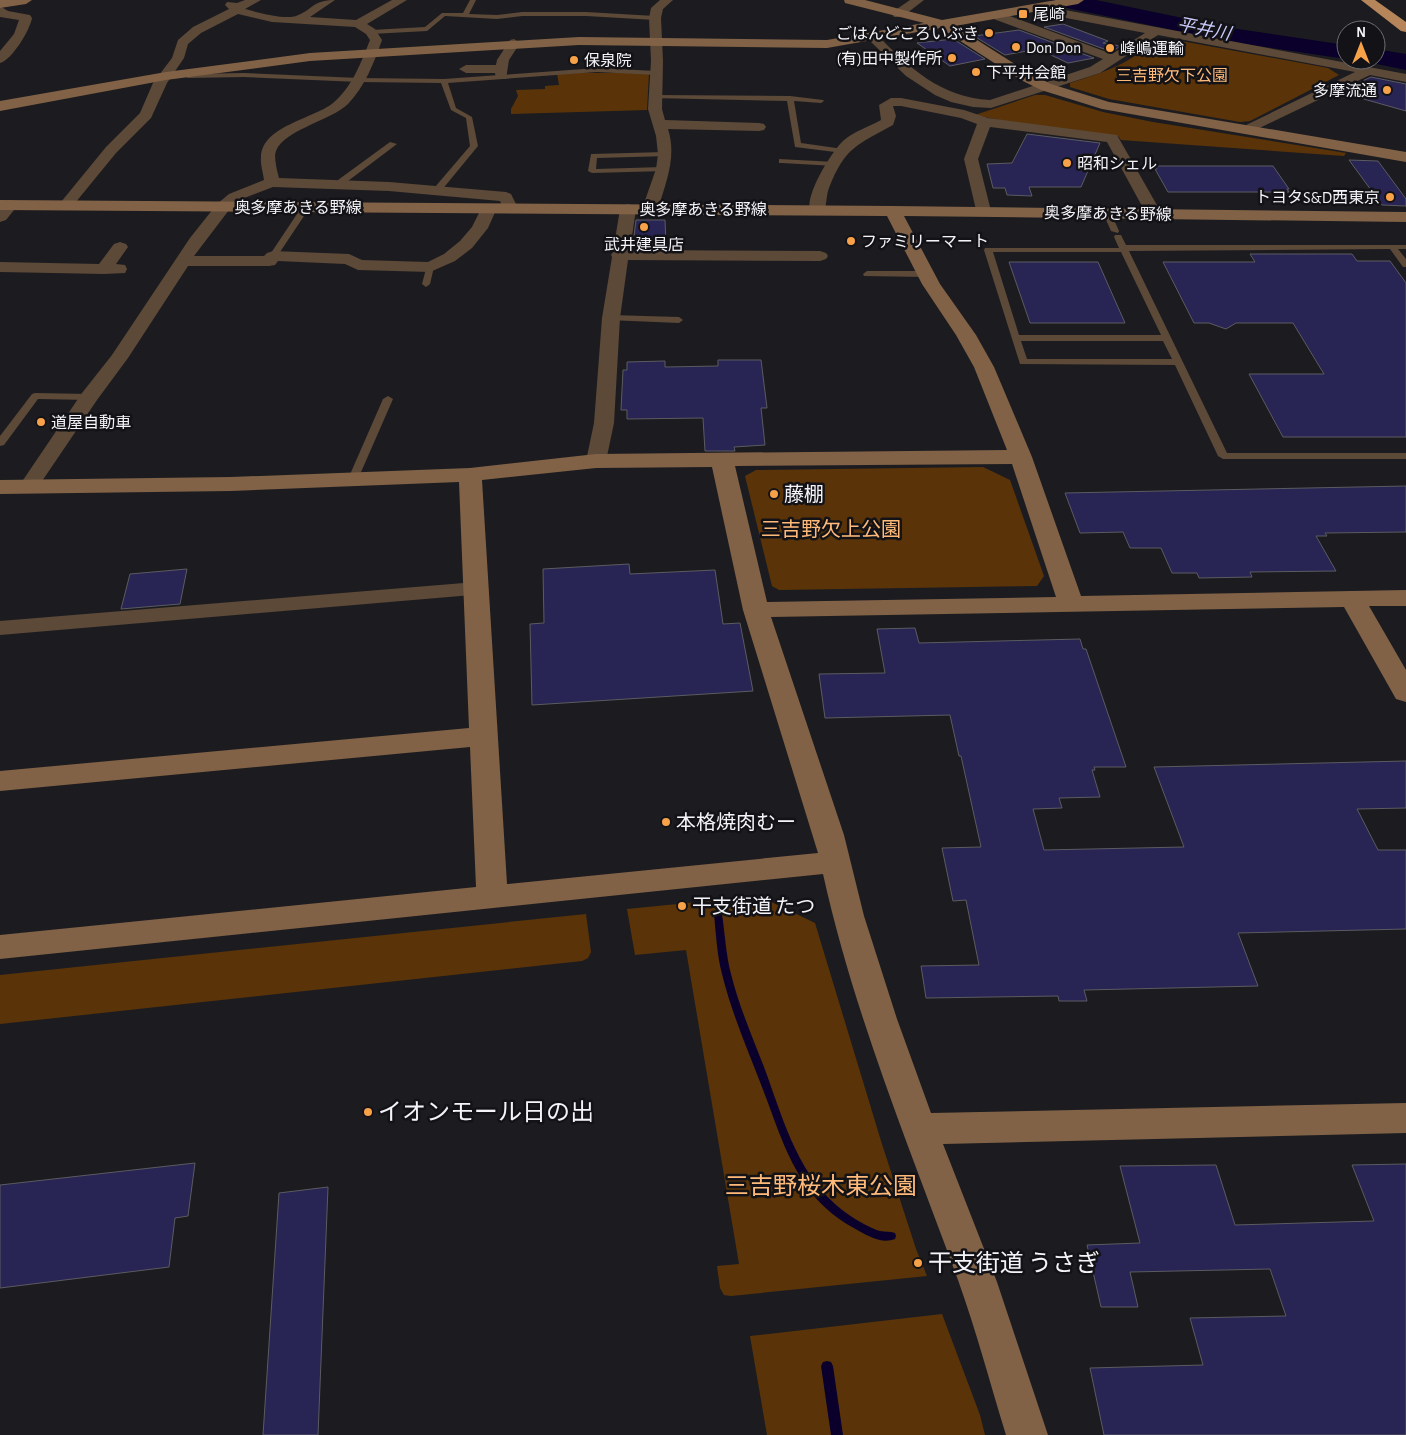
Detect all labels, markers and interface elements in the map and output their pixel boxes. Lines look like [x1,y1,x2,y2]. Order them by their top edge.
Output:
place label: 尾崎 [1033,7,1065,23]
marker: 尾崎 [1017,8,1029,20]
water label: 平井川 [1176,14,1234,44]
north arrow [1336,20,1386,70]
place label: ごはんどころいぶき [836,25,979,42]
text: N [1356,26,1366,40]
marker: ごはんどころいぶき [983,27,995,39]
place label: Don Don [1026,40,1081,56]
place label: 峰嶋運輸 [1120,40,1184,57]
marker: Don Don [1010,41,1022,53]
marker: 峰嶋運輸 [1104,42,1116,54]
place label: (有)田中製作所 [836,50,942,67]
place label: 保泉院 [584,52,632,69]
marker: (有)田中製作所 [946,52,958,64]
marker: 保泉院 [568,54,580,66]
place label: 下平井会館 [986,64,1066,81]
marker: 下平井会館 [970,66,982,78]
park label: 三吉野欠下公園 [1116,67,1228,84]
place label: 多摩流通 [1313,82,1377,99]
marker: 多摩流通 [1381,84,1393,96]
place label: 昭和シェル [1077,155,1157,172]
marker: 昭和シェル [1061,157,1073,169]
place label: トヨタS&D西東京 [1255,189,1380,206]
marker: トヨタS&D西東京 [1384,191,1396,203]
street label: 奥多摩あきる野線 [234,199,362,216]
street label: 奥多摩あきる野線 [639,201,767,218]
street label: 奥多摩あきる野線 [1044,204,1172,223]
marker: 武井建具店 [638,221,650,233]
place label: ファミリーマート [861,234,989,250]
marker: ファミリーマート [845,235,857,247]
place label: 武井建具店 [604,236,684,253]
place label: 道屋自動車 [51,414,131,431]
marker: 道屋自動車 [35,416,47,428]
place label: 藤棚 [784,484,824,505]
marker: 藤棚 [768,488,780,500]
park label: 三吉野欠上公園 [761,519,901,540]
place label: 本格焼肉むー [676,811,796,833]
marker: 本格焼肉むー [660,816,672,828]
place label: 干支街道 たつ [692,896,815,917]
marker: 干支街道 たつ [676,900,688,912]
place label: イオンモール日の出 [378,1100,594,1125]
marker: イオンモール日の出 [362,1106,374,1118]
park label: 三吉野桜木東公園 [725,1173,917,1199]
place label: 干支街道 うさぎ [928,1250,1100,1276]
marker: 干支街道 うさぎ [912,1257,924,1269]

